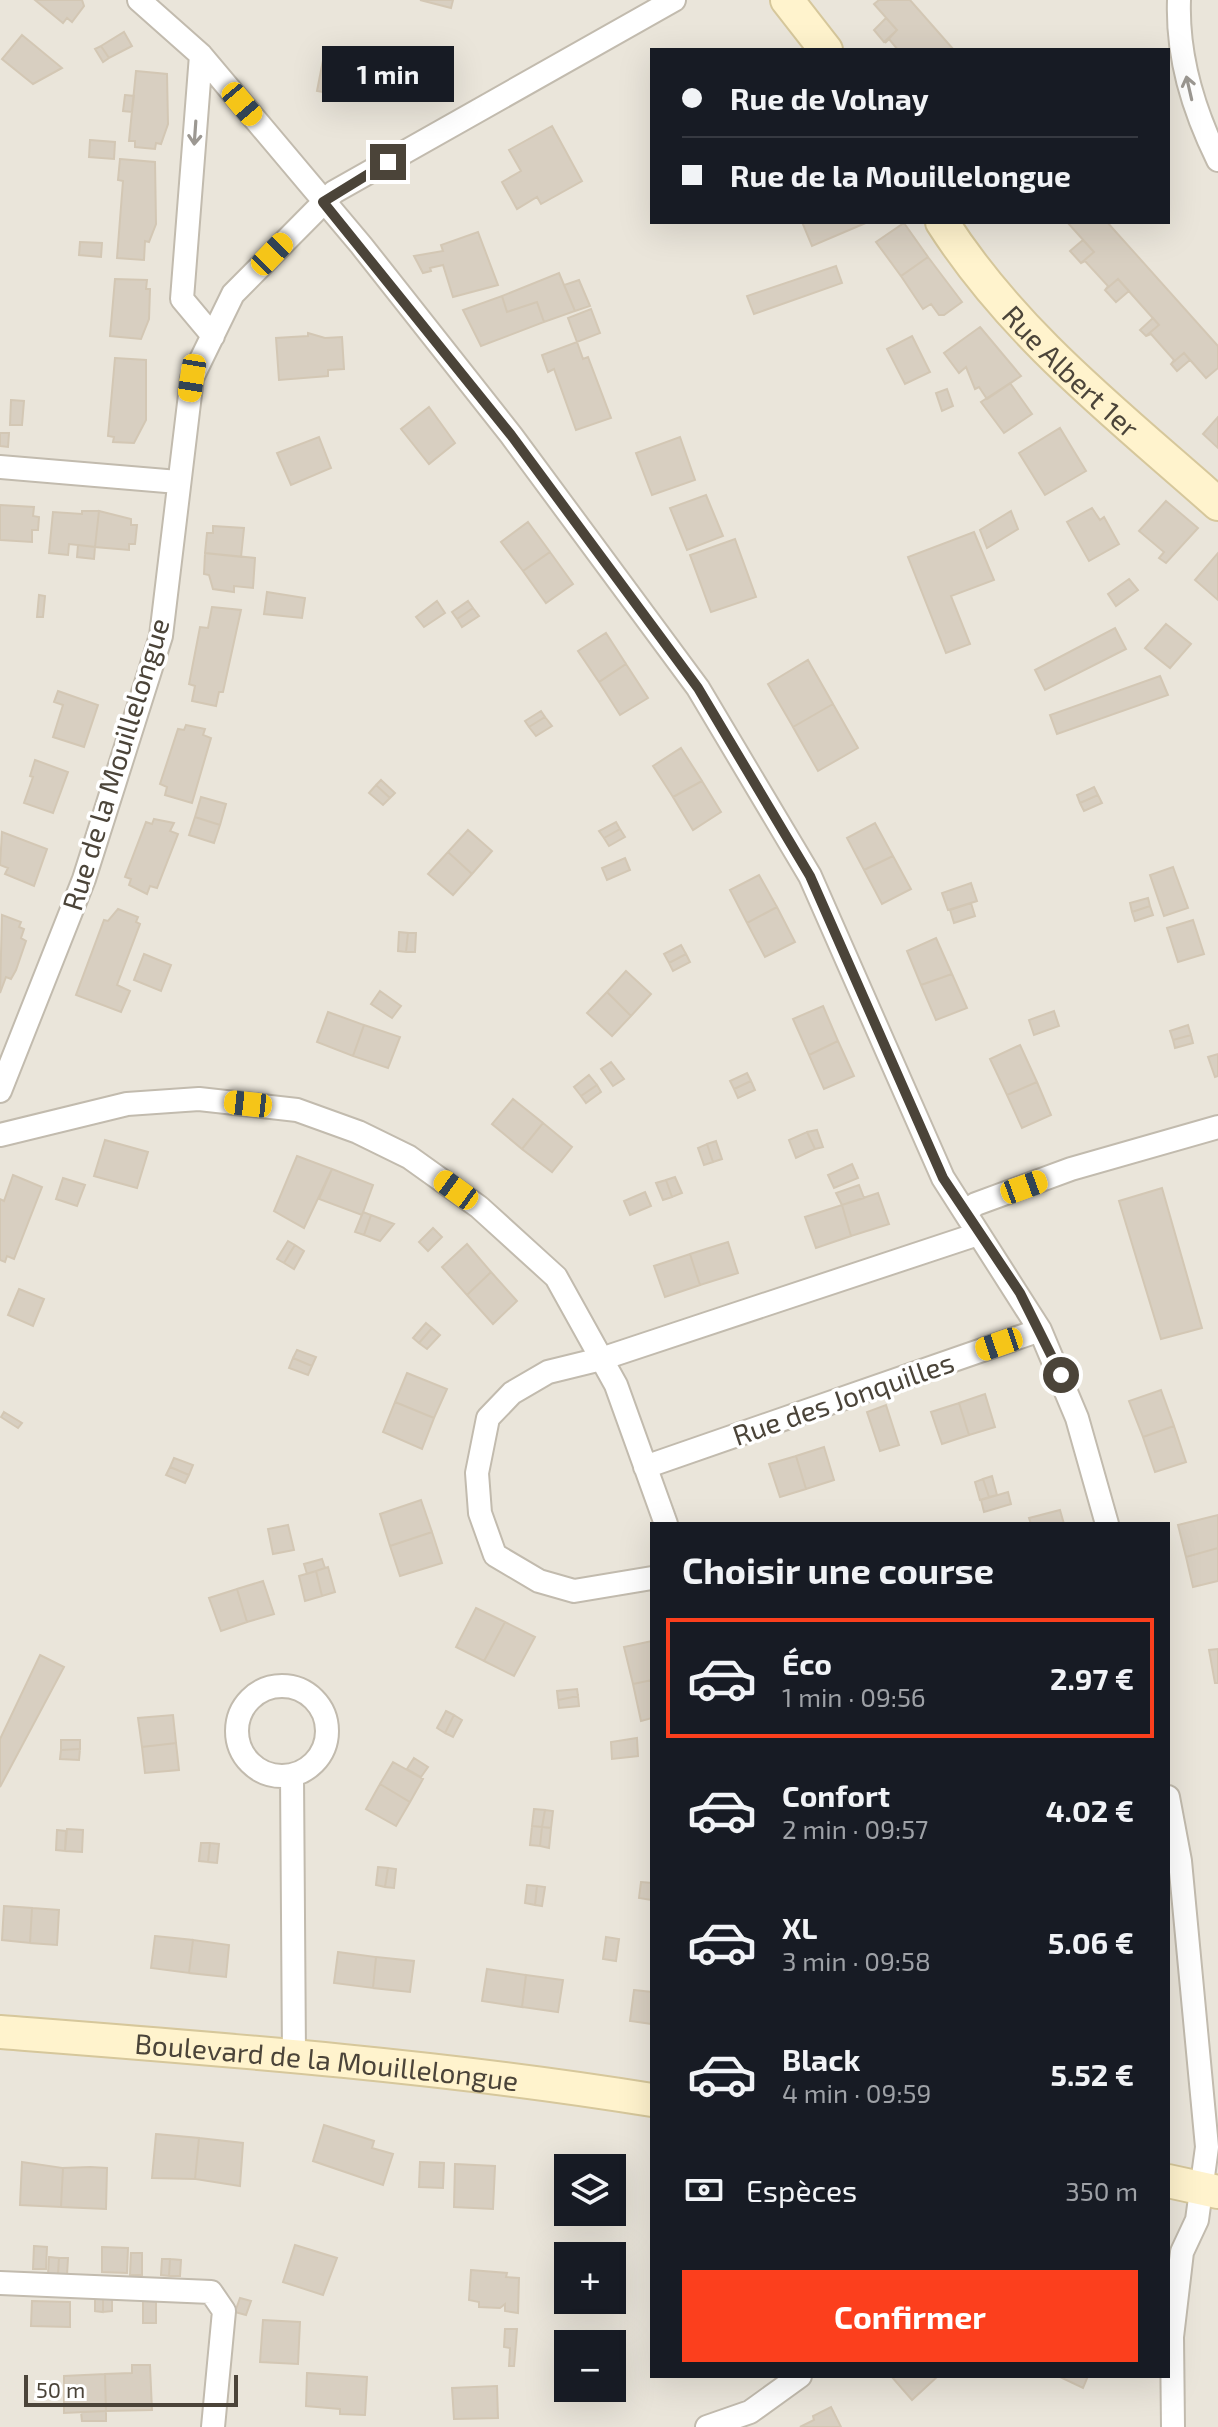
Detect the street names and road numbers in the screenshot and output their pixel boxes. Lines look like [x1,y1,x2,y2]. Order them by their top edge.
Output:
street label: Rue Albert 1er [996,298,1146,444]
street label: Rue de la Mouillelongue [54,614,176,914]
street label: Rue des Jonquilles [728,1344,958,1452]
street label: Boulevard de la Mouillelongue [134,2026,521,2097]

